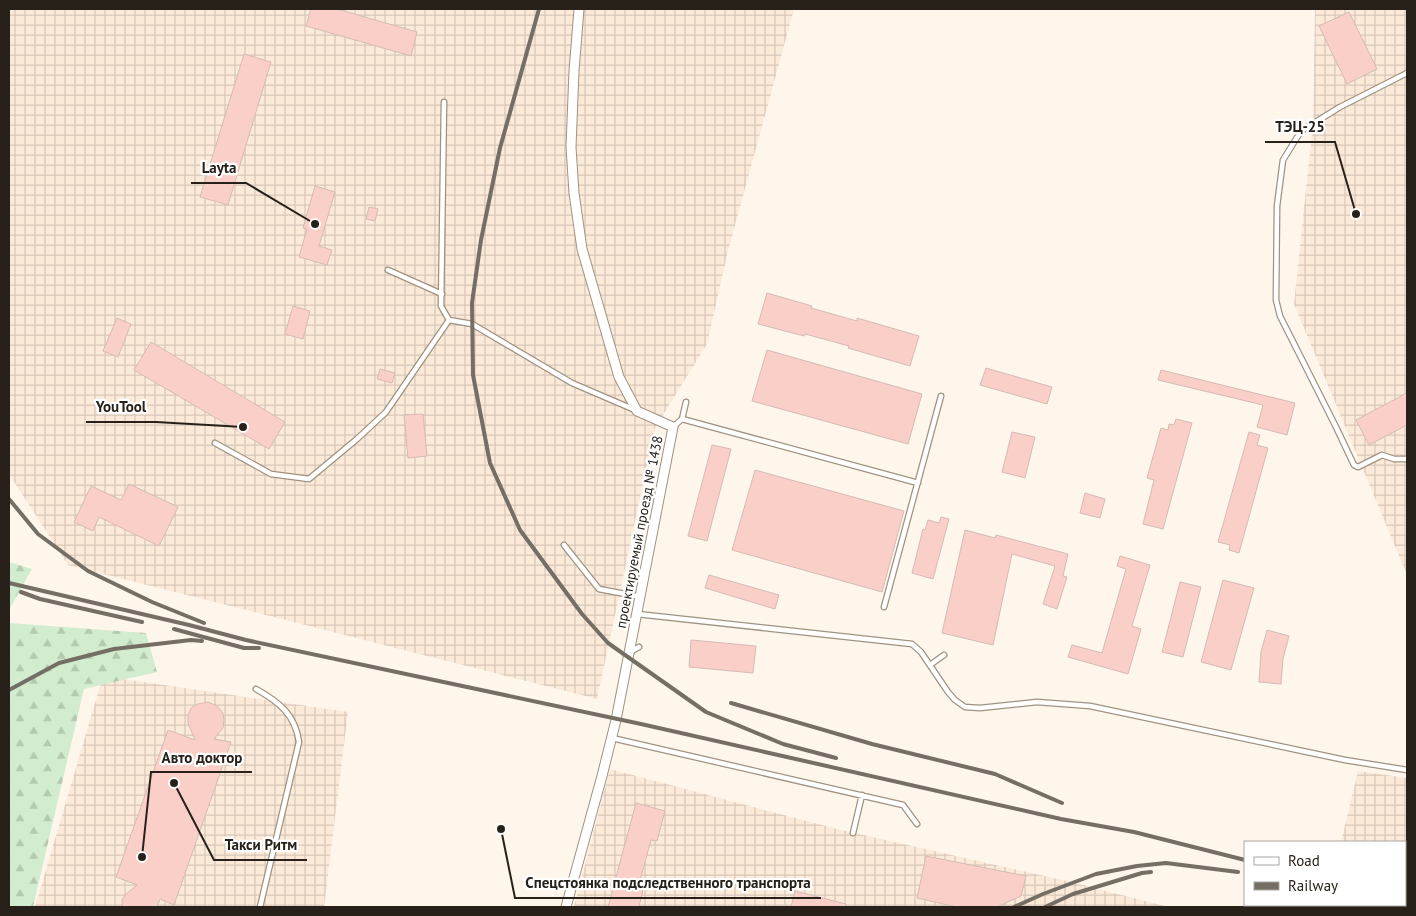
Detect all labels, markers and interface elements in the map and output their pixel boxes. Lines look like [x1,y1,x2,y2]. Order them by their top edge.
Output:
callout: ТЭЦ-25 [1265,112,1335,142]
text: ТЭЦ-25 [1275,117,1325,136]
callout: Layta [191,153,246,183]
text: Layta [202,158,236,177]
callout: YouTool [86,392,156,422]
text: YouTool [95,397,147,416]
street label: проектируемый проезд № 1438 [611,434,667,630]
callout: Авто доктор [151,742,252,772]
text: Авто доктор [162,748,242,767]
callout: Такси Ритм [214,830,307,860]
text: Такси Ритм [225,835,297,854]
legend [1244,841,1406,906]
text: Road [1288,851,1320,870]
callout: Спецстоянка подследственного транспорта [515,868,821,898]
text: Спецстоянка подследственного транспорта [525,873,811,892]
text: Railway [1288,876,1338,895]

